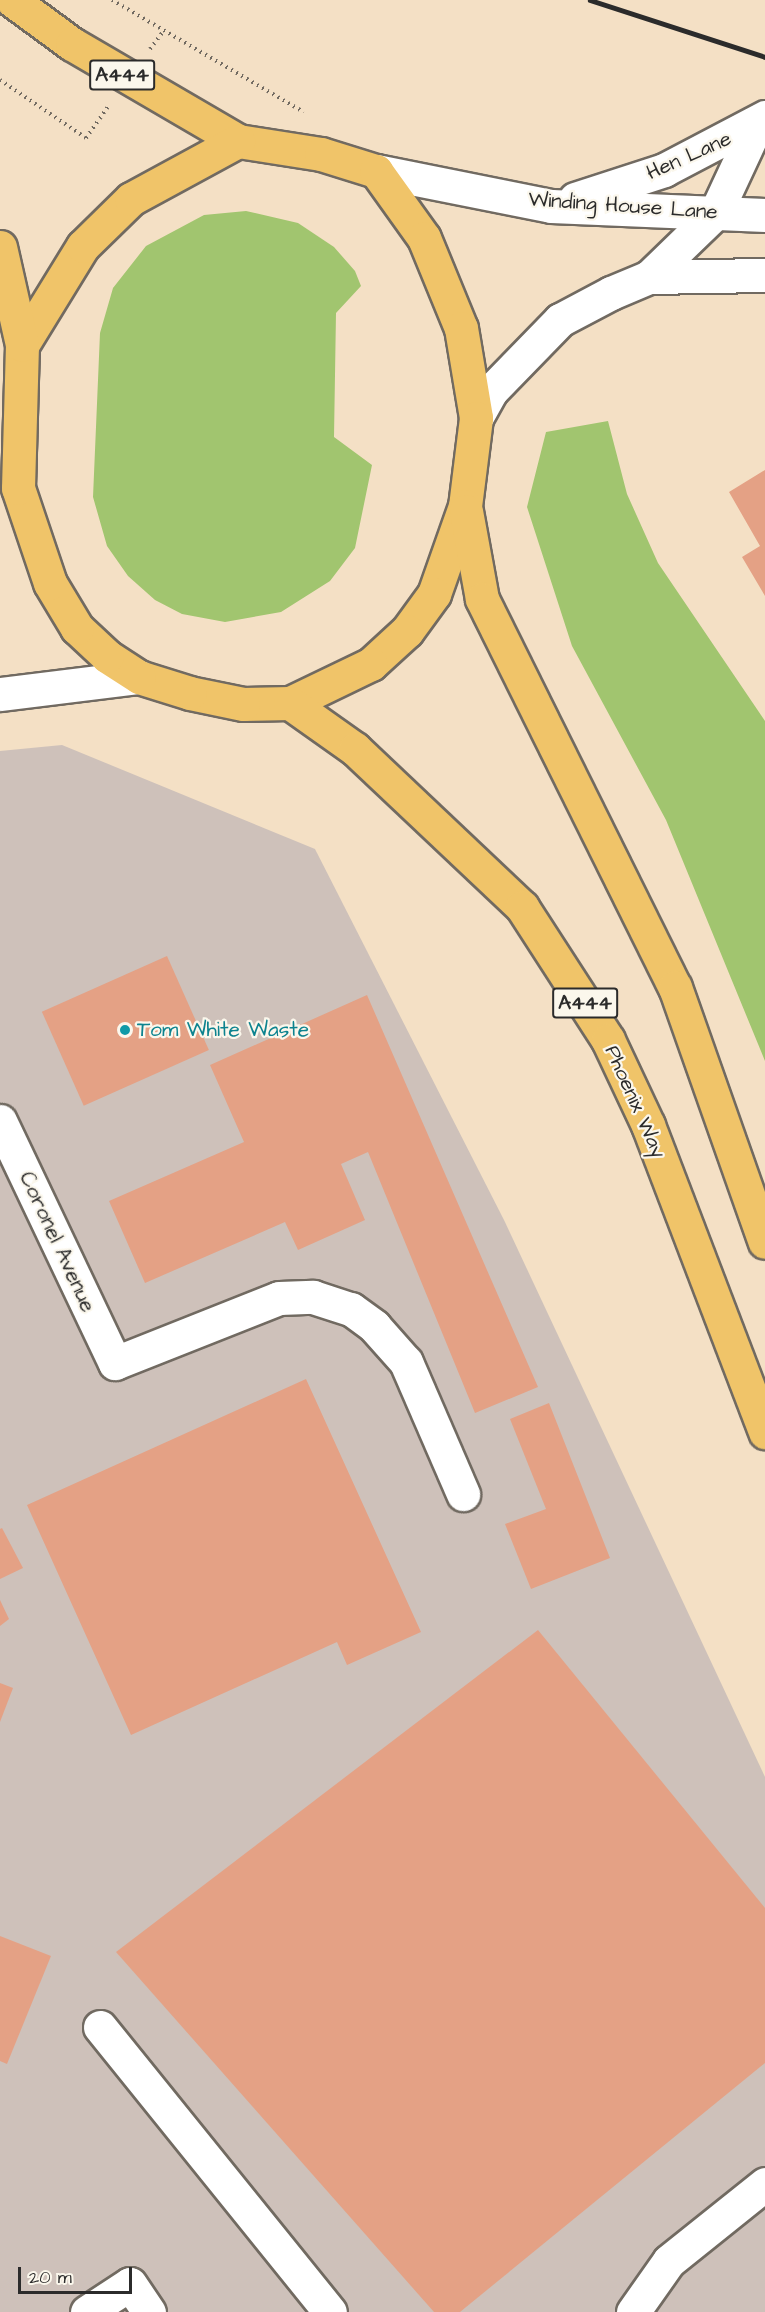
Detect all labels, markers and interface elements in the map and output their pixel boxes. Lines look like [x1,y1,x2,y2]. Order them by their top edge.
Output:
road number: A444 [89,58,155,92]
street label: Hen Lane [643,126,735,186]
street label: Winding House Lane [528,187,718,225]
road number: A444 [552,986,618,1020]
place label: Tom White Waste [137,1017,309,1043]
marker: Tom White Waste [118,1023,132,1037]
street label: Phoenix Way [599,1042,671,1162]
street label: Coronel Avenue [13,1168,101,1316]
scale bar [21,2255,135,2293]
text: 20 m [29,2265,72,2290]

